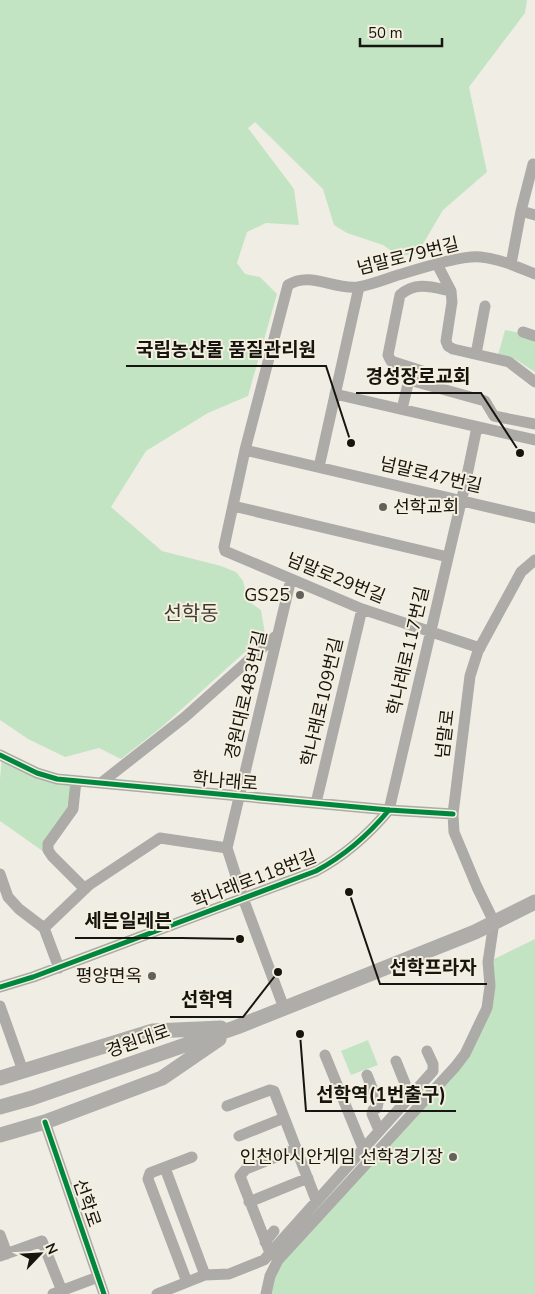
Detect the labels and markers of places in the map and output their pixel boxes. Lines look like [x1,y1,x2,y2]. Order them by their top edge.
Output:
callout: 국립농산물 품질관리원 [126,332,326,366]
callout: 경성장로교회 [356,359,481,393]
place label: 선학교회 [393,495,459,519]
marker: 선학교회 [377,501,389,513]
place label: GS25 [244,583,290,607]
marker: GS25 [294,589,306,601]
callout: 세븐일레븐 [75,904,182,938]
callout: 선학프라자 [380,950,487,984]
place label: 평양면옥 [76,964,142,988]
marker: 평양면옥 [146,970,158,982]
callout: 선학역 [170,983,243,1017]
callout: 선학역(1번출구) [306,1077,456,1111]
place label: 인천아시안게임 선학경기장 [240,1145,443,1169]
marker: 인천아시안게임 선학경기장 [447,1151,459,1163]

